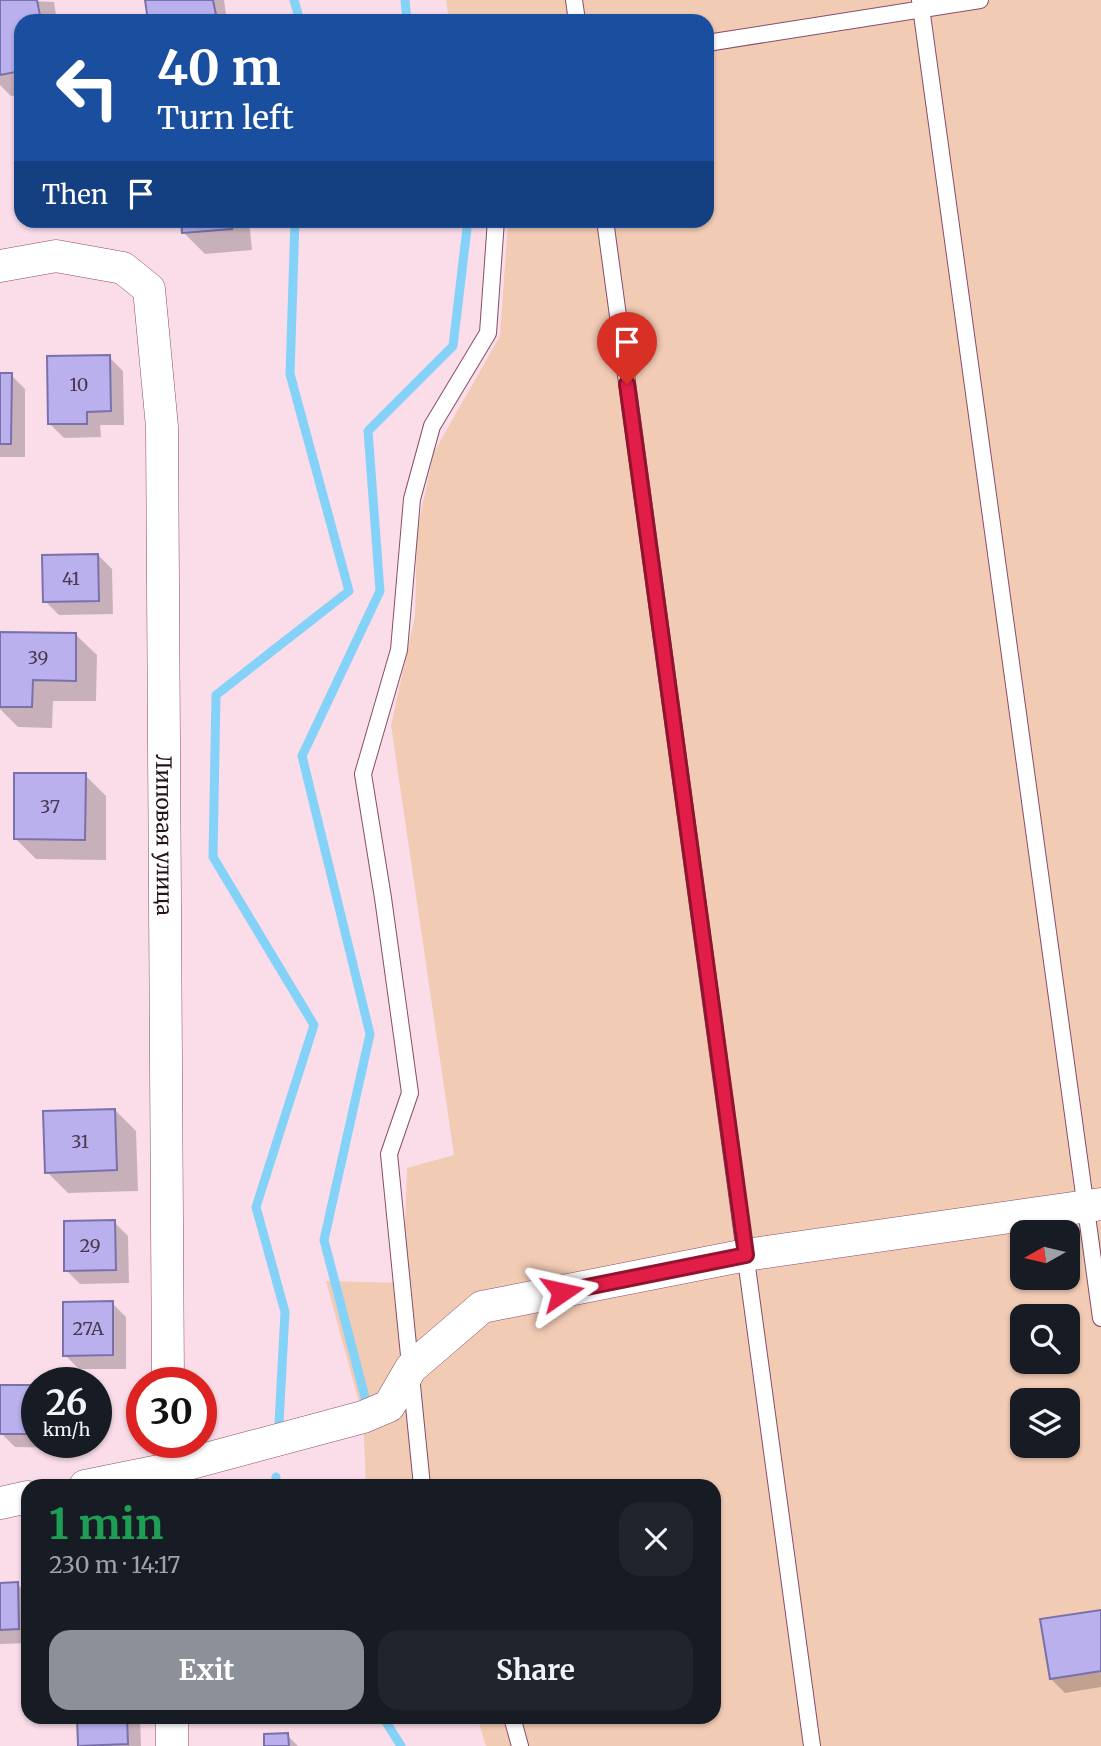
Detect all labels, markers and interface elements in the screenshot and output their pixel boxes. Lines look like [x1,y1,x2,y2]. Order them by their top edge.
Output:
text: 40 m [157,37,281,98]
icon: left [42,42,133,133]
text: Turn left [157,98,294,138]
icon: arrive [122,175,160,213]
text: Then [42,178,108,211]
pin [597,312,657,384]
icon: arrive [608,323,646,361]
house number: 10 [70,373,88,396]
house number: 41 [62,567,80,590]
house number: 39 [28,646,48,669]
street label: Липовая улица [151,754,179,916]
house number: 37 [40,795,60,818]
house number: 31 [71,1130,89,1153]
north arrow [1010,1220,1080,1290]
map controls [1010,1220,1080,1458]
house number: 29 [79,1234,101,1257]
position arrow [525,1255,599,1329]
button: search [1010,1304,1080,1374]
house number: 27А [72,1317,104,1340]
speed limit sign: 30 [126,1367,217,1458]
text: 26 [46,1381,87,1425]
button: layers [1010,1388,1080,1458]
text: km/h [43,1418,90,1441]
text: 1 min [49,1498,163,1550]
button: close [619,1502,693,1576]
text: 230 m · 14:17 [49,1550,180,1579]
button: Exit [49,1630,364,1710]
button: Share [378,1630,693,1710]

